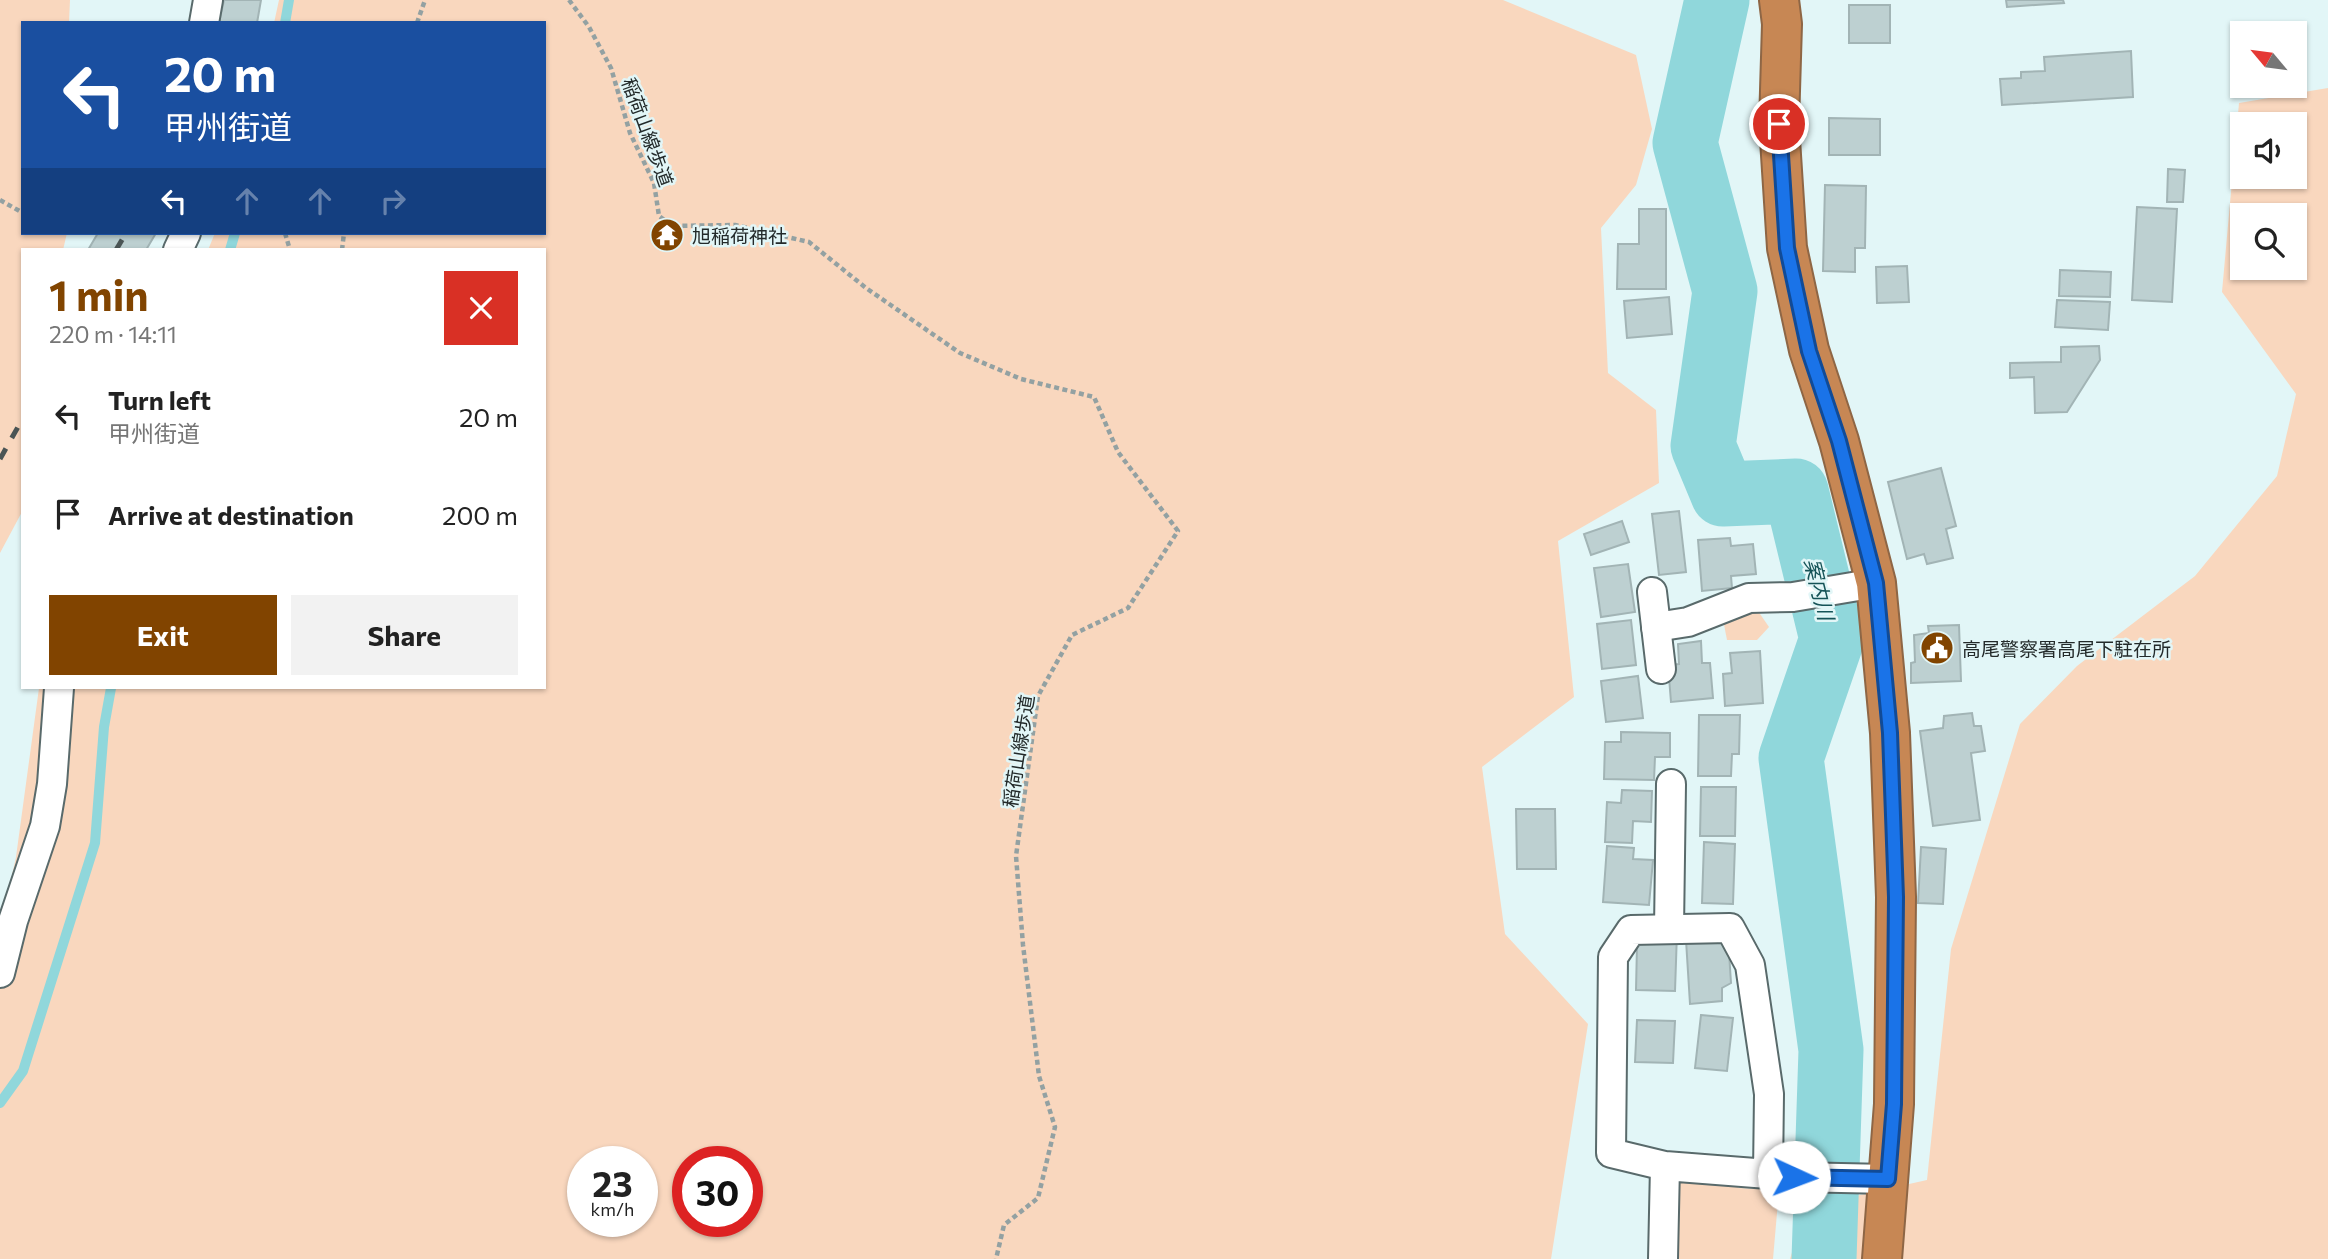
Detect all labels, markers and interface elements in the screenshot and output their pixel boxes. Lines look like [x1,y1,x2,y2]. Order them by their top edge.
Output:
north arrow [2230,21,2306,98]
map controls [2230,21,2307,280]
text: 20 m [164,42,276,102]
icon: left [49,49,140,140]
street label: 稲荷山線歩道 [618,74,678,190]
pin [1749,94,1809,154]
icon: arrive [1760,105,1798,143]
text: 甲州街道 [164,106,292,146]
button: sound [2230,112,2307,189]
icon: left [155,182,193,220]
icon: ahead [228,182,266,220]
icon: ahead [301,182,339,220]
icon: right [374,182,412,220]
button: search [2230,203,2307,280]
temple icon: 旭稲荷神社 [648,216,686,254]
place label: 旭稲荷神社 [692,224,787,247]
text: 1 min [49,268,149,320]
button: close [444,271,518,345]
text: 220 m · 14:11 [49,320,177,348]
text: Turn left [108,384,211,415]
icon: left [49,397,87,435]
text: 20 m [459,401,518,432]
text: 甲州街道 [108,419,200,447]
icon: arrive [49,495,87,533]
text: Arrive at destination [108,499,354,530]
text: 200 m [442,499,518,530]
water label: 案内川 [1800,555,1840,625]
button: Exit [49,595,277,675]
button: Share [291,595,518,675]
public building icon: 高尾警察署高尾下駐在所 [1918,629,1956,667]
place label: 高尾警察署高尾下駐在所 [1962,637,2171,660]
street label: 稲荷山線歩道 [998,693,1038,809]
position arrow [1757,1140,1831,1214]
speed limit sign: 30 [672,1146,763,1237]
text: 23 [592,1161,633,1204]
text: km/h [591,1198,634,1220]

